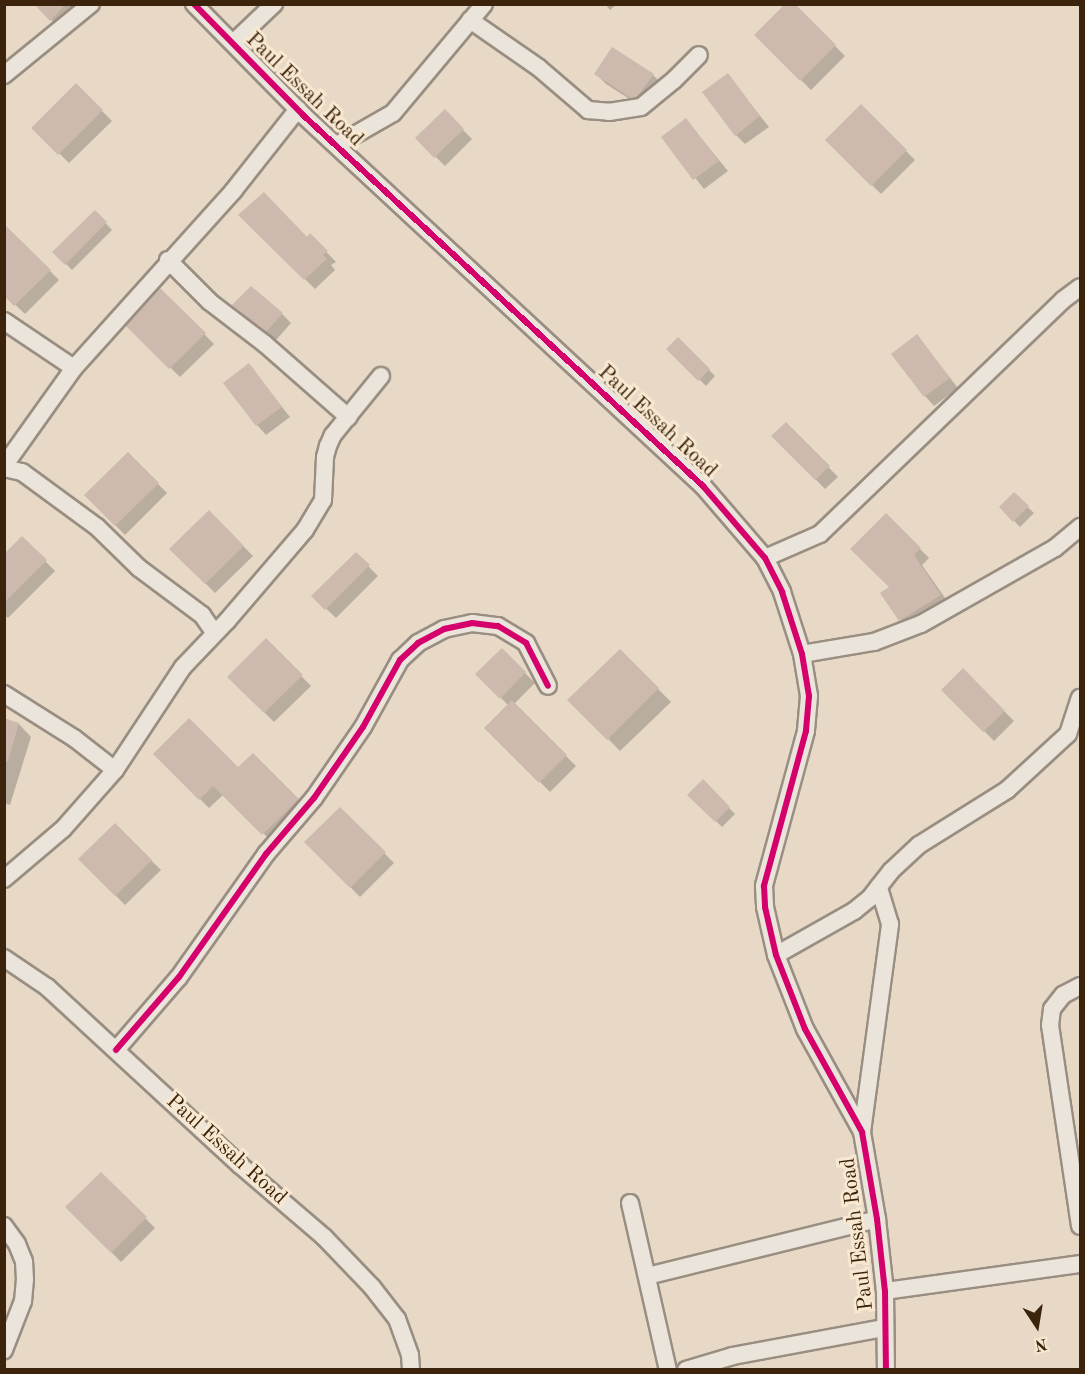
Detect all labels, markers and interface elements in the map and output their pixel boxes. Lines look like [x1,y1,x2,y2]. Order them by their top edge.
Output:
street label: Paul Essah Road [240,28,368,152]
street label: Paul Essah Road [592,360,722,484]
street label: Paul Essah Road [160,1089,292,1211]
street label: Paul Essah Road [836,1156,880,1312]
north arrow [1007,1296,1067,1356]
text: N [1033,1335,1048,1353]

